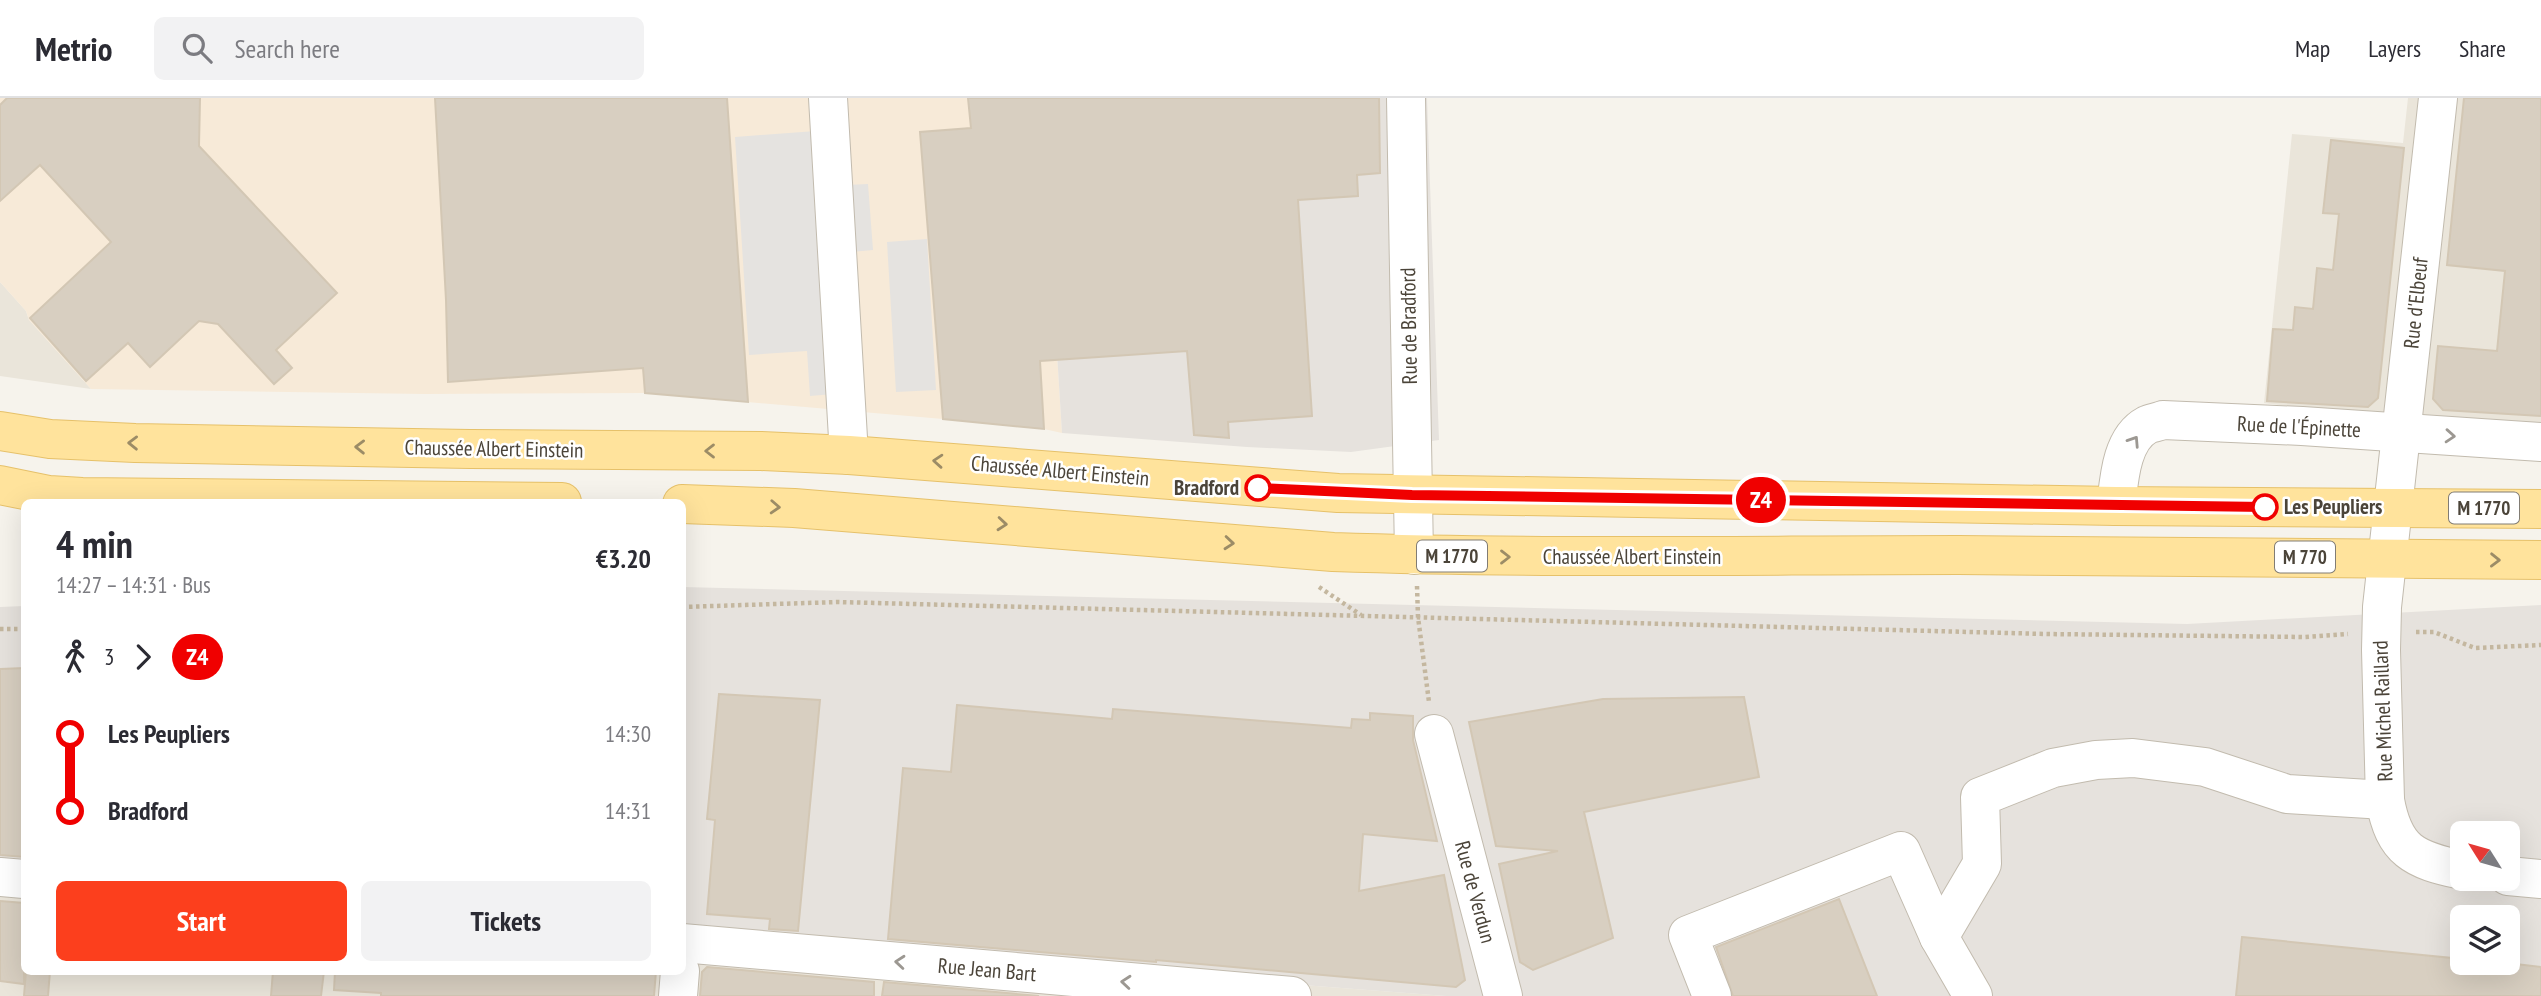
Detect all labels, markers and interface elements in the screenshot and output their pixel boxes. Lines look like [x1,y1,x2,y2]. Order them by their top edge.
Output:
search box [154,17,644,80]
text: Metrio [35,27,112,70]
icon: search [178,29,216,67]
text: Search here [234,32,340,65]
text: Map [2295,33,2330,64]
text: Layers [2368,33,2421,64]
text: Share [2459,33,2506,64]
street label: Rue d'Elbeuf [2397,255,2434,350]
street label: Rue de Bradford [1394,267,1423,385]
street label: Rue de l'Épinette [2236,410,2362,443]
one-way arrow [2445,428,2456,443]
street label: Chaussée Albert Einstein [404,433,584,464]
one-way arrow [127,435,138,450]
one-way arrow [2125,436,2138,449]
one-way arrow [355,439,365,455]
one-way arrow [705,443,715,459]
street label: Chaussée Albert Einstein [970,449,1150,492]
one-way arrow [932,453,943,468]
place label: Bradford [1174,474,1239,501]
marker: Bradford [1245,475,1271,501]
line badge: Z4 [1730,477,1792,523]
text: Z4 [1750,484,1772,515]
road number: M 1770 [2449,492,2519,524]
place label: Les Peupliers [2284,493,2382,520]
marker: Les Peupliers [2252,494,2278,520]
one-way arrow [770,499,781,514]
one-way arrow [997,516,1008,531]
text: 4 min [56,519,133,568]
one-way arrow [1223,536,1235,551]
road number: M 1770 [1417,540,1487,572]
text: €3.20 [596,542,651,575]
road number: M 770 [2275,542,2335,572]
street label: Chaussée Albert Einstein [1543,543,1721,570]
one-way arrow [1500,549,1511,565]
one-way arrow [2490,552,2501,568]
text: 14:27 – 14:31 · Bus [56,570,211,599]
icon: walk [56,638,94,676]
icon: forward [124,638,162,676]
street label: Rue Michel Raillard [2367,640,2398,782]
text: Z4 [186,641,209,672]
text: 3 [104,642,114,671]
text: Les Peupliers [108,717,230,750]
text: 14:30 [605,719,651,748]
text: Bradford [108,794,188,827]
text: 14:31 [605,796,651,825]
north arrow [2450,821,2520,891]
map controls [2450,821,2520,975]
street label: Rue de Verdun [1449,838,1502,946]
button: Start [56,881,347,961]
button: Tickets [361,881,651,961]
button: layers [2450,905,2520,975]
street label: Rue Jean Bart [937,952,1037,987]
one-way arrow [894,955,905,970]
one-way arrow [1121,975,1132,990]

